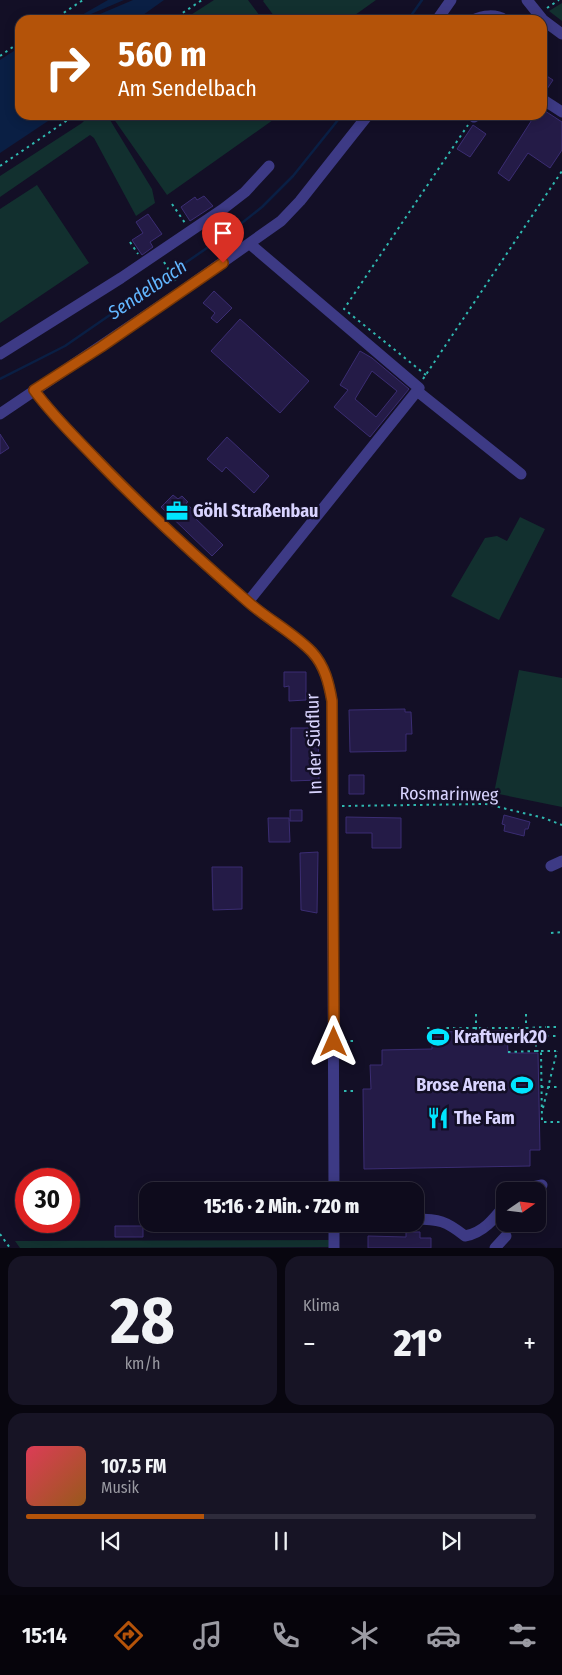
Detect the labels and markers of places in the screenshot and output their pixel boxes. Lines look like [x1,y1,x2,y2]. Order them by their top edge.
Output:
pin [202,212,244,263]
office icon: Göhl Straßenbau [164,498,190,524]
place label: Göhl Straßenbau [193,500,318,522]
sports icon: Kraftwerk20 [425,1024,451,1050]
place label: Kraftwerk20 [454,1026,547,1048]
sports icon: Brose Arena [509,1072,535,1098]
place label: Brose Arena [416,1074,506,1096]
restaurant icon: The Fam [425,1105,451,1131]
place label: The Fam [454,1107,515,1129]

